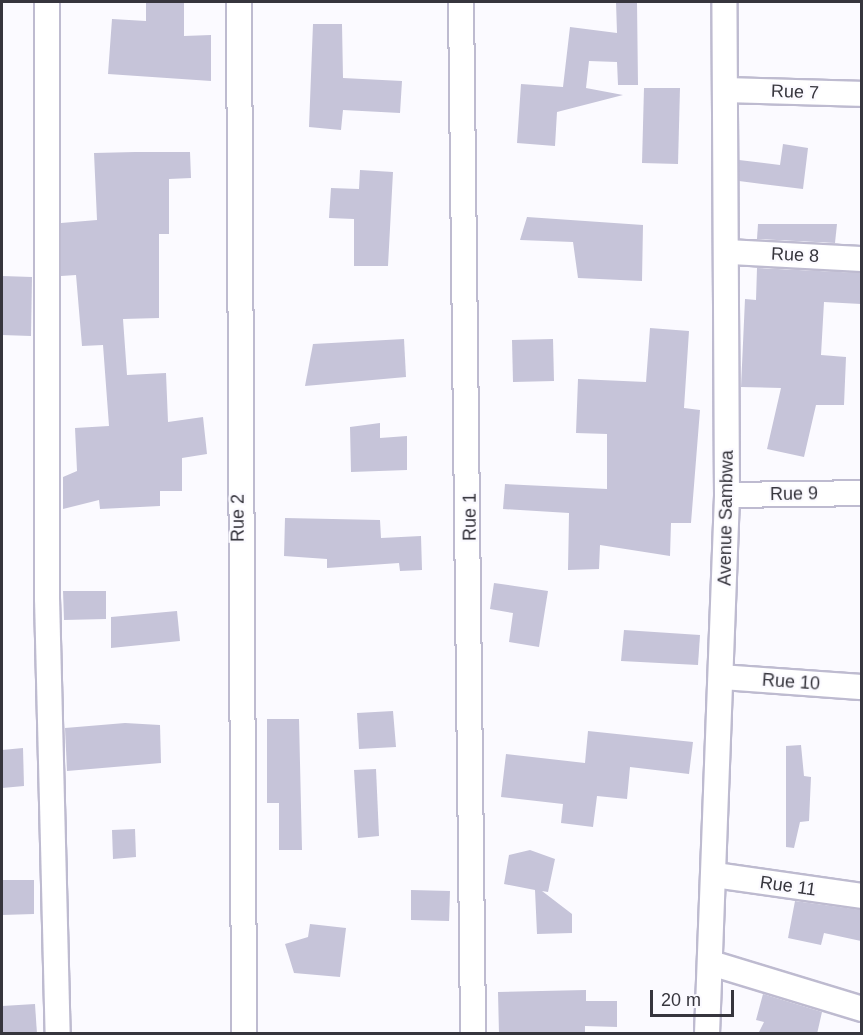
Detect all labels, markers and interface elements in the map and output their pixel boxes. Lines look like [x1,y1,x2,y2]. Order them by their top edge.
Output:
street label: Rue 7 [771,80,819,104]
street label: Rue 8 [770,243,820,267]
street label: Avenue Sambwa [714,450,738,586]
street label: Rue 9 [770,483,818,505]
street label: Rue 1 [459,493,481,541]
street label: Rue 2 [227,494,249,542]
street label: Rue 10 [761,669,821,695]
street label: Rue 11 [758,871,818,901]
scale bar [653,978,737,1016]
text: 20 m [661,990,701,1010]

